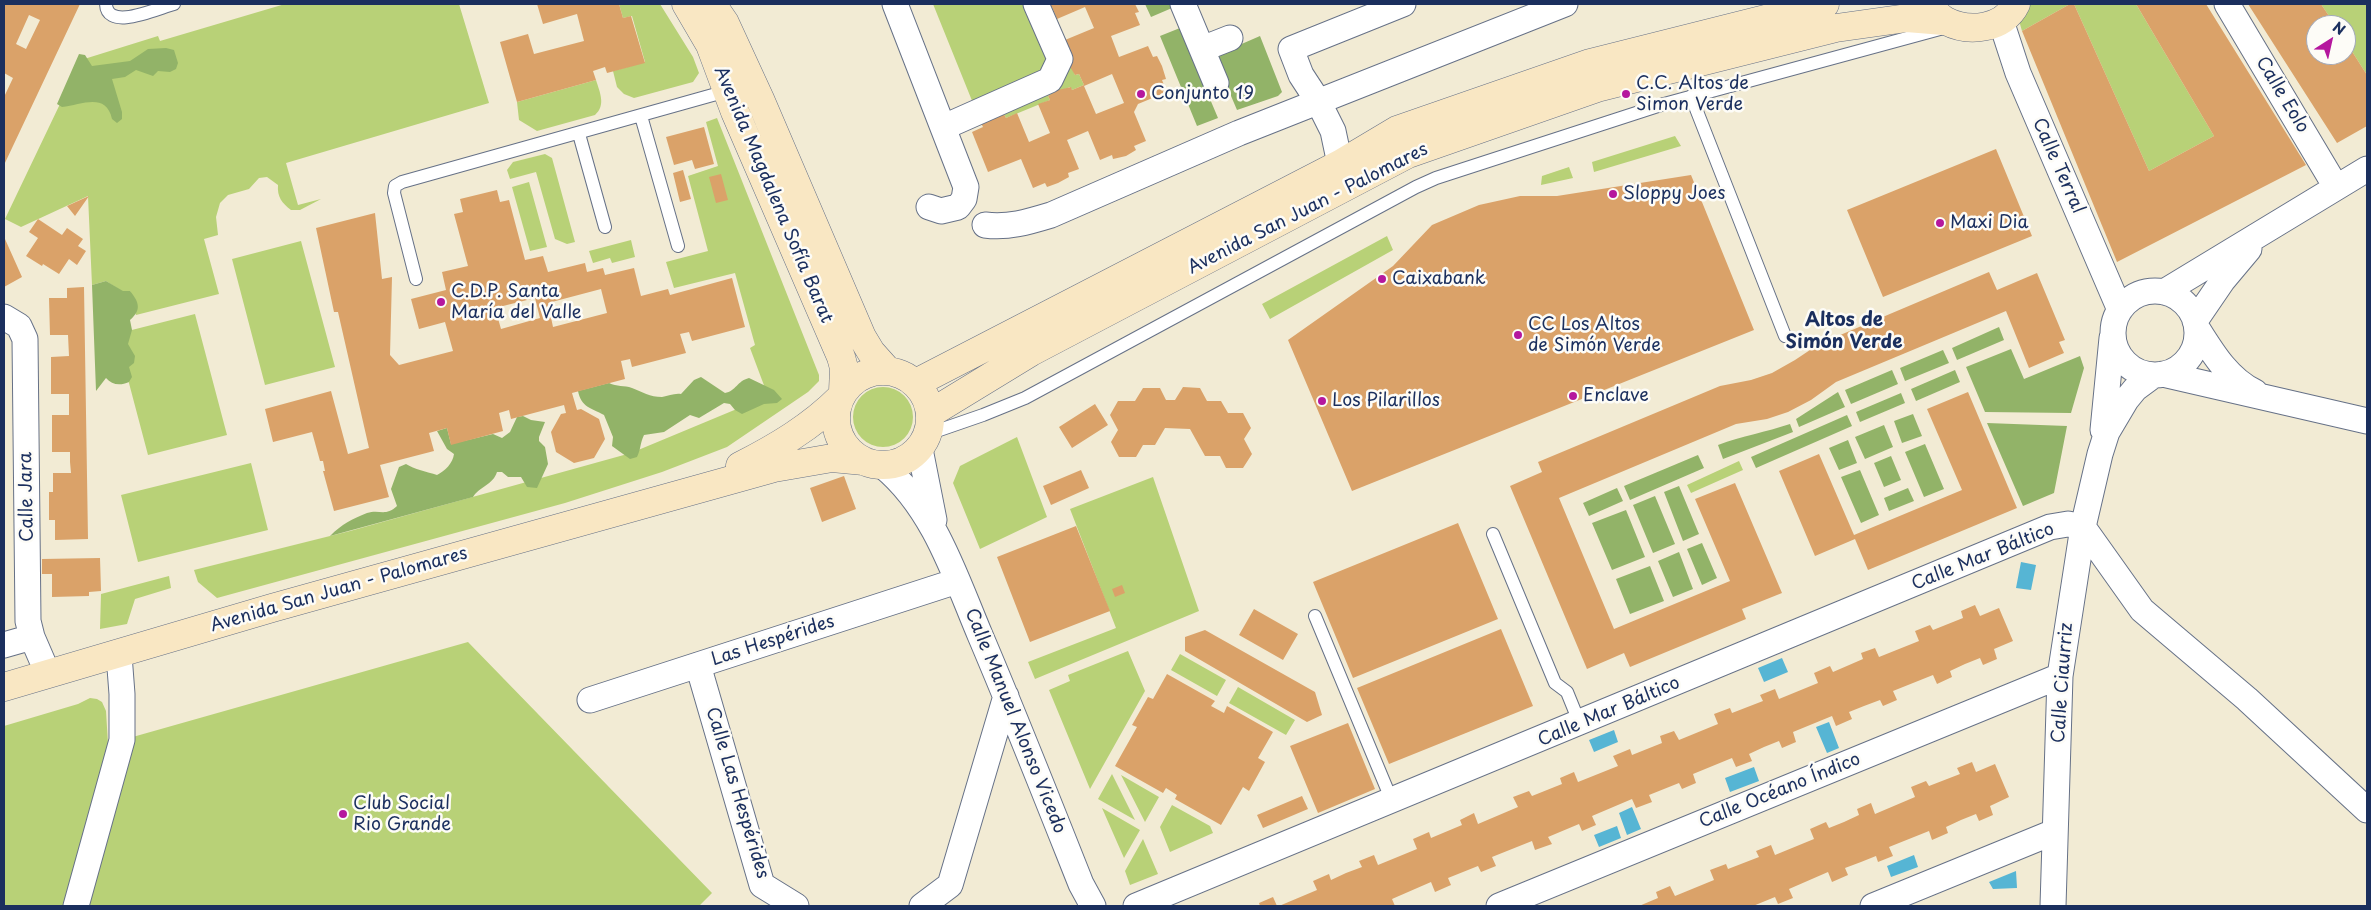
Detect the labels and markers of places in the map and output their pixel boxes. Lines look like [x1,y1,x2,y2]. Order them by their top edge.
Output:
place label: C.C. Altos de Simon Verde [1636,73,1749,116]
place label: Conjunto 19 [1151,83,1254,105]
marker: Conjunto 19 [1135,88,1147,100]
marker: C.C. Altos de Simon Verde [1620,88,1632,100]
place label: Sloppy Joes [1623,183,1725,205]
marker: Sloppy Joes [1607,188,1619,200]
place label: Maxi Dia [1950,212,2029,234]
marker: Maxi Dia [1934,217,1946,229]
place label: Caixabank [1392,268,1486,290]
marker: Caixabank [1376,273,1388,285]
place label: C.D.P. Santa María del Valle [451,281,582,324]
marker: C.D.P. Santa María del Valle [435,296,447,308]
place label: CC Los Altos de Simón Verde [1528,314,1661,356]
marker: CC Los Altos de Simón Verde [1512,329,1524,341]
place label: Enclave [1583,385,1649,407]
place label: Los Pilarillos [1332,390,1440,412]
marker: Enclave [1567,390,1579,402]
marker: Los Pilarillos [1316,395,1328,407]
place label: Club Social Rio Grande [353,793,451,836]
marker: Club Social Rio Grande [337,808,349,820]

